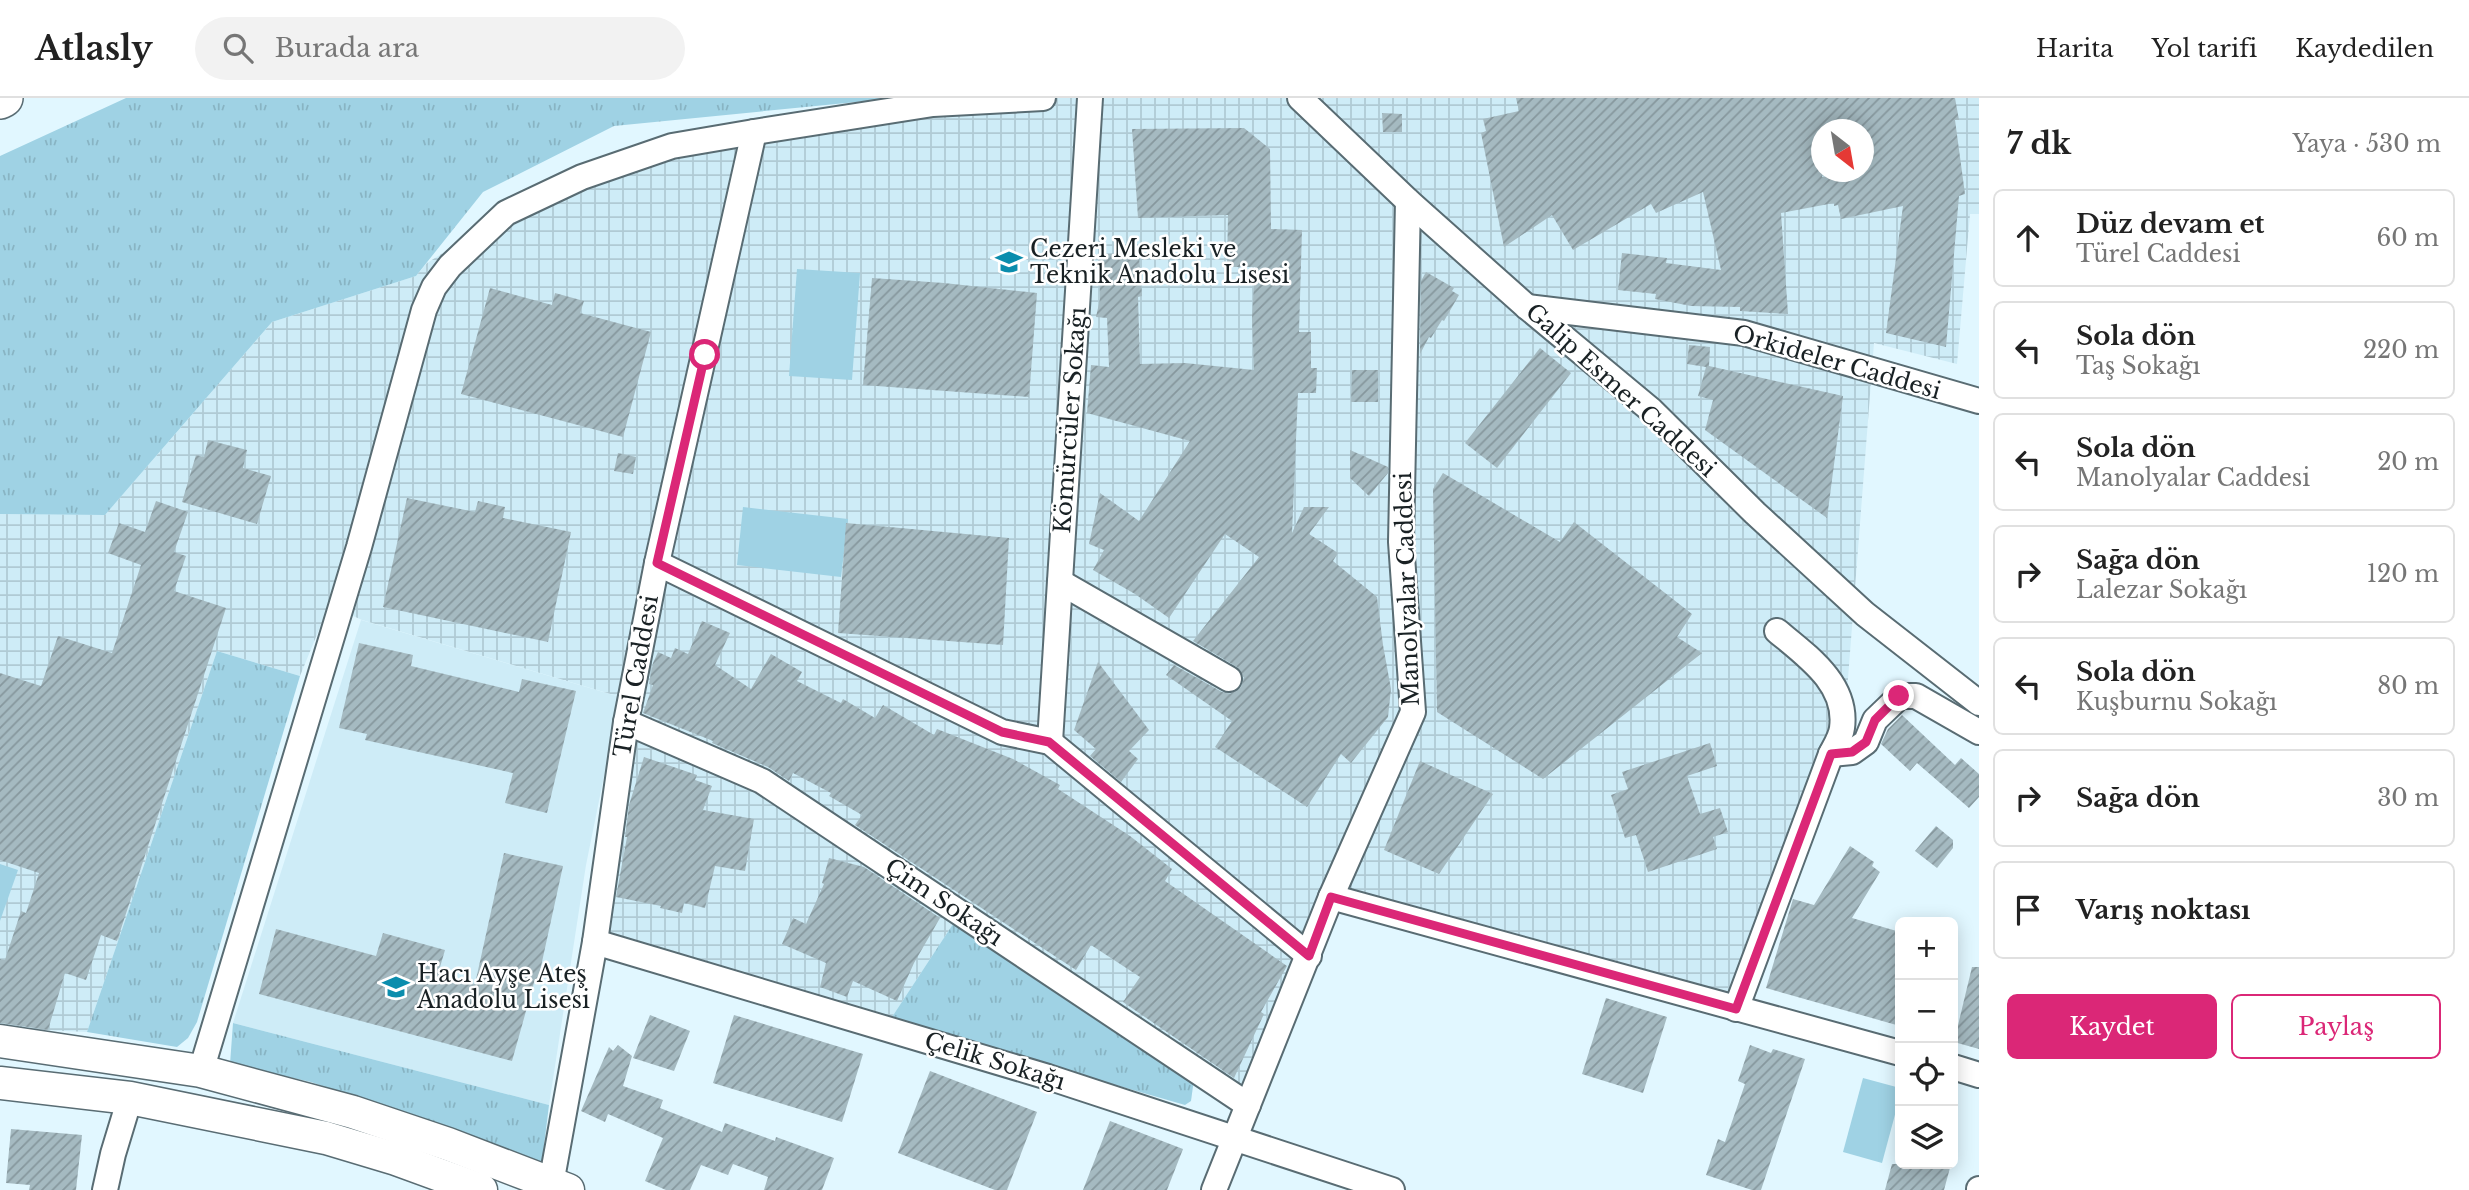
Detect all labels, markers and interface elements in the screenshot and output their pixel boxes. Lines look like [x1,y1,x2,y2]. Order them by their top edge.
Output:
search box [195,17,685,80]
text: Atlasly [35,28,153,69]
icon: search [219,29,257,67]
text: Burada ara [275,32,419,64]
text: Harita [2036,34,2114,63]
text: Yol tarifi [2152,34,2257,63]
text: Kaydedilen [2295,34,2434,63]
north arrow [1811,119,1874,182]
text: 7 dk [2007,125,2071,162]
text: Yaya · 530 m [2292,130,2441,158]
text: Düz devam et [2076,208,2265,240]
icon: ahead [2009,219,2047,257]
text: 60 m [2377,224,2439,252]
place label: Cezeri Mesleki ve Teknik Anadolu Lisesi [1030,235,1290,289]
text: Türel Caddesi [2076,240,2240,268]
school or university icon: Cezeri Mesleki ve Teknik Anadolu Lisesi [994,247,1024,277]
street label: Galip Esmer Caddesi [1520,297,1722,483]
street label: Kömürcüler Sokağı [1048,306,1092,534]
street label: Orkideler Caddesi [1730,319,1944,405]
text: Sola dön [2076,320,2196,352]
icon: left [2009,331,2047,369]
text: 220 m [2363,336,2439,364]
route start [689,339,720,370]
text: Taş Sokağı [2076,352,2200,380]
text: Sola dön [2076,432,2196,464]
icon: left [2009,443,2047,481]
text: 20 m [2377,448,2439,476]
text: Manolyalar Caddesi [2076,464,2310,492]
street label: Manolyalar Caddesi [1389,471,1425,706]
text: Sağa dön [2076,544,2200,576]
icon: right [2009,555,2047,593]
text: 120 m [2367,560,2439,588]
text: Lalezar Sokağı [2076,576,2247,604]
street label: Türel Caddesi [608,593,664,759]
text: Sola dön [2076,656,2196,688]
icon: left [2009,667,2047,705]
text: 80 m [2377,672,2439,700]
route end [1883,680,1914,711]
text: Kuşburnu Sokağı [2076,688,2277,716]
icon: right [2009,779,2047,817]
text: Sağa dön [2076,782,2200,814]
text: 30 m [2377,784,2439,812]
street label: Çim Sokağı [880,852,1008,952]
icon: arrive [2009,891,2047,929]
text: Varış noktası [2076,894,2251,926]
map controls [1895,917,1958,1169]
button: + [1895,917,1958,980]
place label: Hacı Ayşe Ateş Anadolu Lisesi [416,960,590,1014]
school or university icon: Hacı Ayşe Ateş Anadolu Lisesi [381,972,411,1002]
button: − [1895,980,1958,1043]
button: Kaydet [2007,994,2217,1059]
button: Paylaş [2231,994,2441,1059]
street label: Çelik Sokağı [921,1026,1069,1096]
button: locate [1895,1043,1958,1106]
button: layers [1895,1106,1958,1169]

